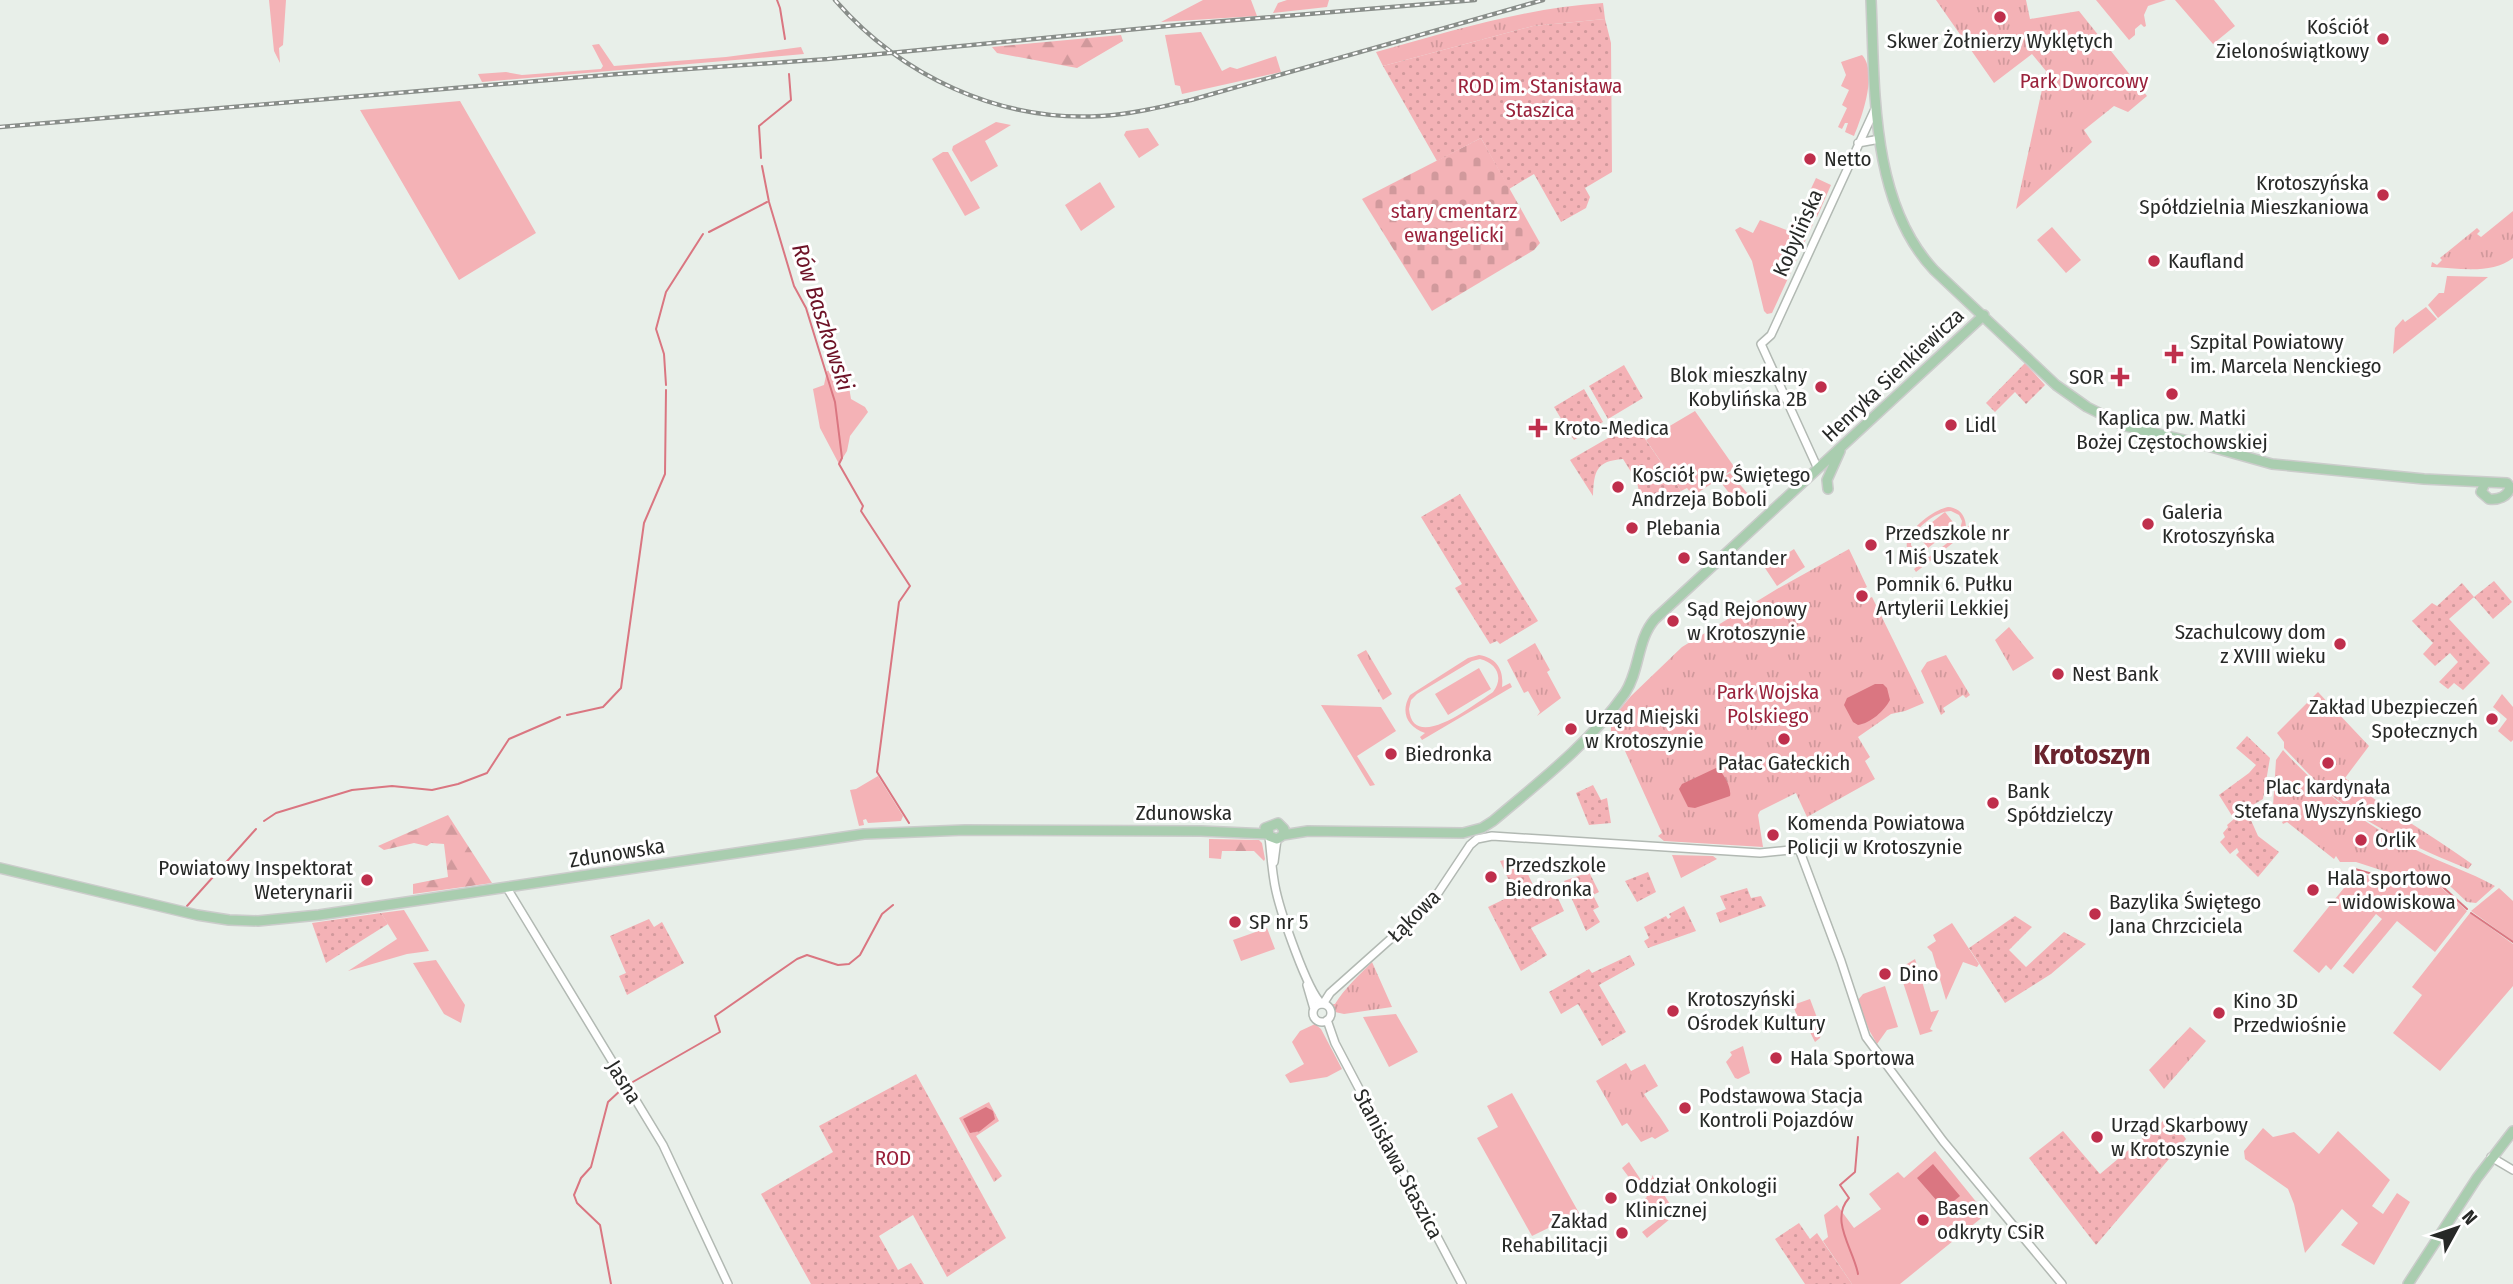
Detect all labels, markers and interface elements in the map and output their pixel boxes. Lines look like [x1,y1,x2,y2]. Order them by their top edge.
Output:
marker: Skwer Żołnierzy Wyklętych [1992,9,2008,25]
place label: Kościół Zielonoświątkowy [2216,14,2370,64]
place label: Skwer Żołnierzy Wyklętych [1887,28,2113,54]
marker: Kościół Zielonoświątkowy [2375,31,2391,47]
park label: Park Dworcowy [2020,68,2149,94]
park label: ROD im. Stanisława Staszica [1458,73,1622,123]
place label: Netto [1824,146,1872,172]
marker: Netto [1802,151,1818,167]
place label: Krotoszyńska Spółdzielnia Mieszkaniowa [2139,170,2369,220]
street label: Kobylińska [1767,185,1829,281]
marker: Krotoszyńska Spółdzielnia Mieszkaniowa [2375,187,2391,203]
park label: stary cmentarz ewangelicki [1391,198,1517,248]
water label: Rów Baszkowski [786,240,860,394]
place label: Kaufland [2168,248,2244,274]
marker: Kaufland [2146,253,2162,269]
street label: Henryka Sienkiewicza [1817,303,1969,447]
place label: Szpital Powiatowy im. Marcela Nenckiego [2190,329,2382,379]
marker: Szpital Powiatowy im. Marcela Nenckiego [2164,344,2184,364]
place label: Blok mieszkalny Kobylińska 2B [1670,362,1808,412]
place label: SOR [2069,364,2105,390]
marker: SOR [2110,367,2130,387]
marker: Blok mieszkalny Kobylińska 2B [1813,379,1829,395]
marker: Kaplica pw. Matki Bożej Częstochowskiej [2164,386,2180,402]
place label: Kaplica pw. Matki Bożej Częstochowskiej [2076,405,2268,455]
place label: Lidl [1965,412,1997,438]
place label: Kroto-Medica [1554,415,1669,441]
marker: Lidl [1943,417,1959,433]
marker: Kroto-Medica [1528,418,1548,438]
place label: Kościół pw. Świętego Andrzeja Boboli [1632,462,1810,512]
marker: Kościół pw. Świętego Andrzeja Boboli [1610,479,1626,495]
place label: Galeria Krotoszyńska [2162,499,2275,549]
place label: Plebania [1646,515,1721,541]
marker: Galeria Krotoszyńska [2140,516,2156,532]
marker: Plebania [1624,520,1640,536]
place label: Przedszkole nr 1 Miś Uszatek [1885,520,2010,570]
marker: Przedszkole nr 1 Miś Uszatek [1863,537,1879,553]
place label: Santander [1698,545,1787,571]
marker: Santander [1676,550,1692,566]
place label: Pomnik 6. Pułku Artylerii Lekkiej [1876,571,2013,621]
marker: Pomnik 6. Pułku Artylerii Lekkiej [1854,588,1870,604]
place label: Sąd Rejonowy w Krotoszynie [1687,596,1808,646]
marker: Sąd Rejonowy w Krotoszynie [1665,613,1681,629]
place label: Szachulcowy dom z XVIII wieku [2175,619,2326,669]
marker: Szachulcowy dom z XVIII wieku [2332,636,2348,652]
place label: Nest Bank [2072,661,2159,687]
marker: Nest Bank [2050,666,2066,682]
park label: Park Wojska Polskiego [1717,679,1819,729]
place label: Zakład Ubezpieczeń Społecznych [2309,694,2478,744]
place label: Urząd Miejski w Krotoszynie [1585,704,1704,754]
marker: Zakład Ubezpieczeń Społecznych [2484,711,2500,727]
marker: Urząd Miejski w Krotoszynie [1563,721,1579,737]
marker: Pałac Gałeckich [1776,731,1792,747]
district label: Krotoszyn [2034,738,2150,771]
place label: Biedronka [1405,741,1492,767]
marker: Biedronka [1383,746,1399,762]
place label: Pałac Gałeckich [1718,750,1850,776]
marker: Plac kardynała Stefana Wyszyńskiego [2320,755,2336,771]
place label: Plac kardynała Stefana Wyszyńskiego [2234,774,2422,824]
place label: Bank Spółdzielczy [2007,778,2113,828]
marker: Bank Spółdzielczy [1985,795,2001,811]
street label: Zdunowska [1136,800,1232,826]
place label: Komenda Powiatowa Policji w Krotoszynie [1787,810,1965,860]
marker: Komenda Powiatowa Policji w Krotoszynie [1765,827,1781,843]
place label: Orlik [2375,827,2416,853]
marker: Orlik [2353,832,2369,848]
street label: Zdunowska [567,833,667,873]
place label: Przedszkole Biedronka [1505,852,1606,902]
place label: Powiatowy Inspektorat Weterynarii [158,855,353,905]
place label: Hala sportowo – widowiskowa [2327,865,2456,915]
marker: Przedszkole Biedronka [1483,869,1499,885]
marker: Powiatowy Inspektorat Weterynarii [359,872,375,888]
marker: Hala sportowo – widowiskowa [2305,882,2321,898]
street label: Łąkowa [1382,884,1446,948]
place label: Bazylika Świętego Jana Chrzciciela [2109,889,2261,939]
marker: Bazylika Świętego Jana Chrzciciela [2087,906,2103,922]
place label: SP nr 5 [1249,909,1308,935]
marker: SP nr 5 [1227,914,1243,930]
place label: Dino [1899,961,1939,987]
marker: Dino [1877,966,1893,982]
place label: Krotoszyński Ośrodek Kultury [1687,986,1826,1036]
place label: Kino 3D Przedwiośnie [2233,988,2346,1038]
marker: Krotoszyński Ośrodek Kultury [1665,1003,1681,1019]
marker: Kino 3D Przedwiośnie [2211,1005,2227,1021]
place label: Hala Sportowa [1790,1045,1915,1071]
marker: Hala Sportowa [1768,1050,1784,1066]
street label: Jasna [601,1056,647,1108]
place label: Podstawowa Stacja Kontroli Pojazdów [1699,1083,1863,1133]
street label: Stanisława Staszica [1347,1085,1449,1243]
marker: Podstawowa Stacja Kontroli Pojazdów [1677,1100,1693,1116]
place label: Urząd Skarbowy w Krotoszynie [2111,1112,2248,1162]
marker: Urząd Skarbowy w Krotoszynie [2089,1129,2105,1145]
park label: ROD [875,1145,911,1171]
place label: Oddział Onkologii Klinicznej [1625,1173,1777,1223]
marker: Oddział Onkologii Klinicznej [1603,1190,1619,1206]
north arrow [2422,1193,2492,1263]
place label: Basen odkryty CSiR [1937,1195,2045,1245]
text: N [2457,1206,2482,1229]
place label: Zakład Rehabilitacji [1501,1208,1608,1258]
marker: Basen odkryty CSiR [1915,1212,1931,1228]
marker: Zakład Rehabilitacji [1614,1225,1630,1241]

